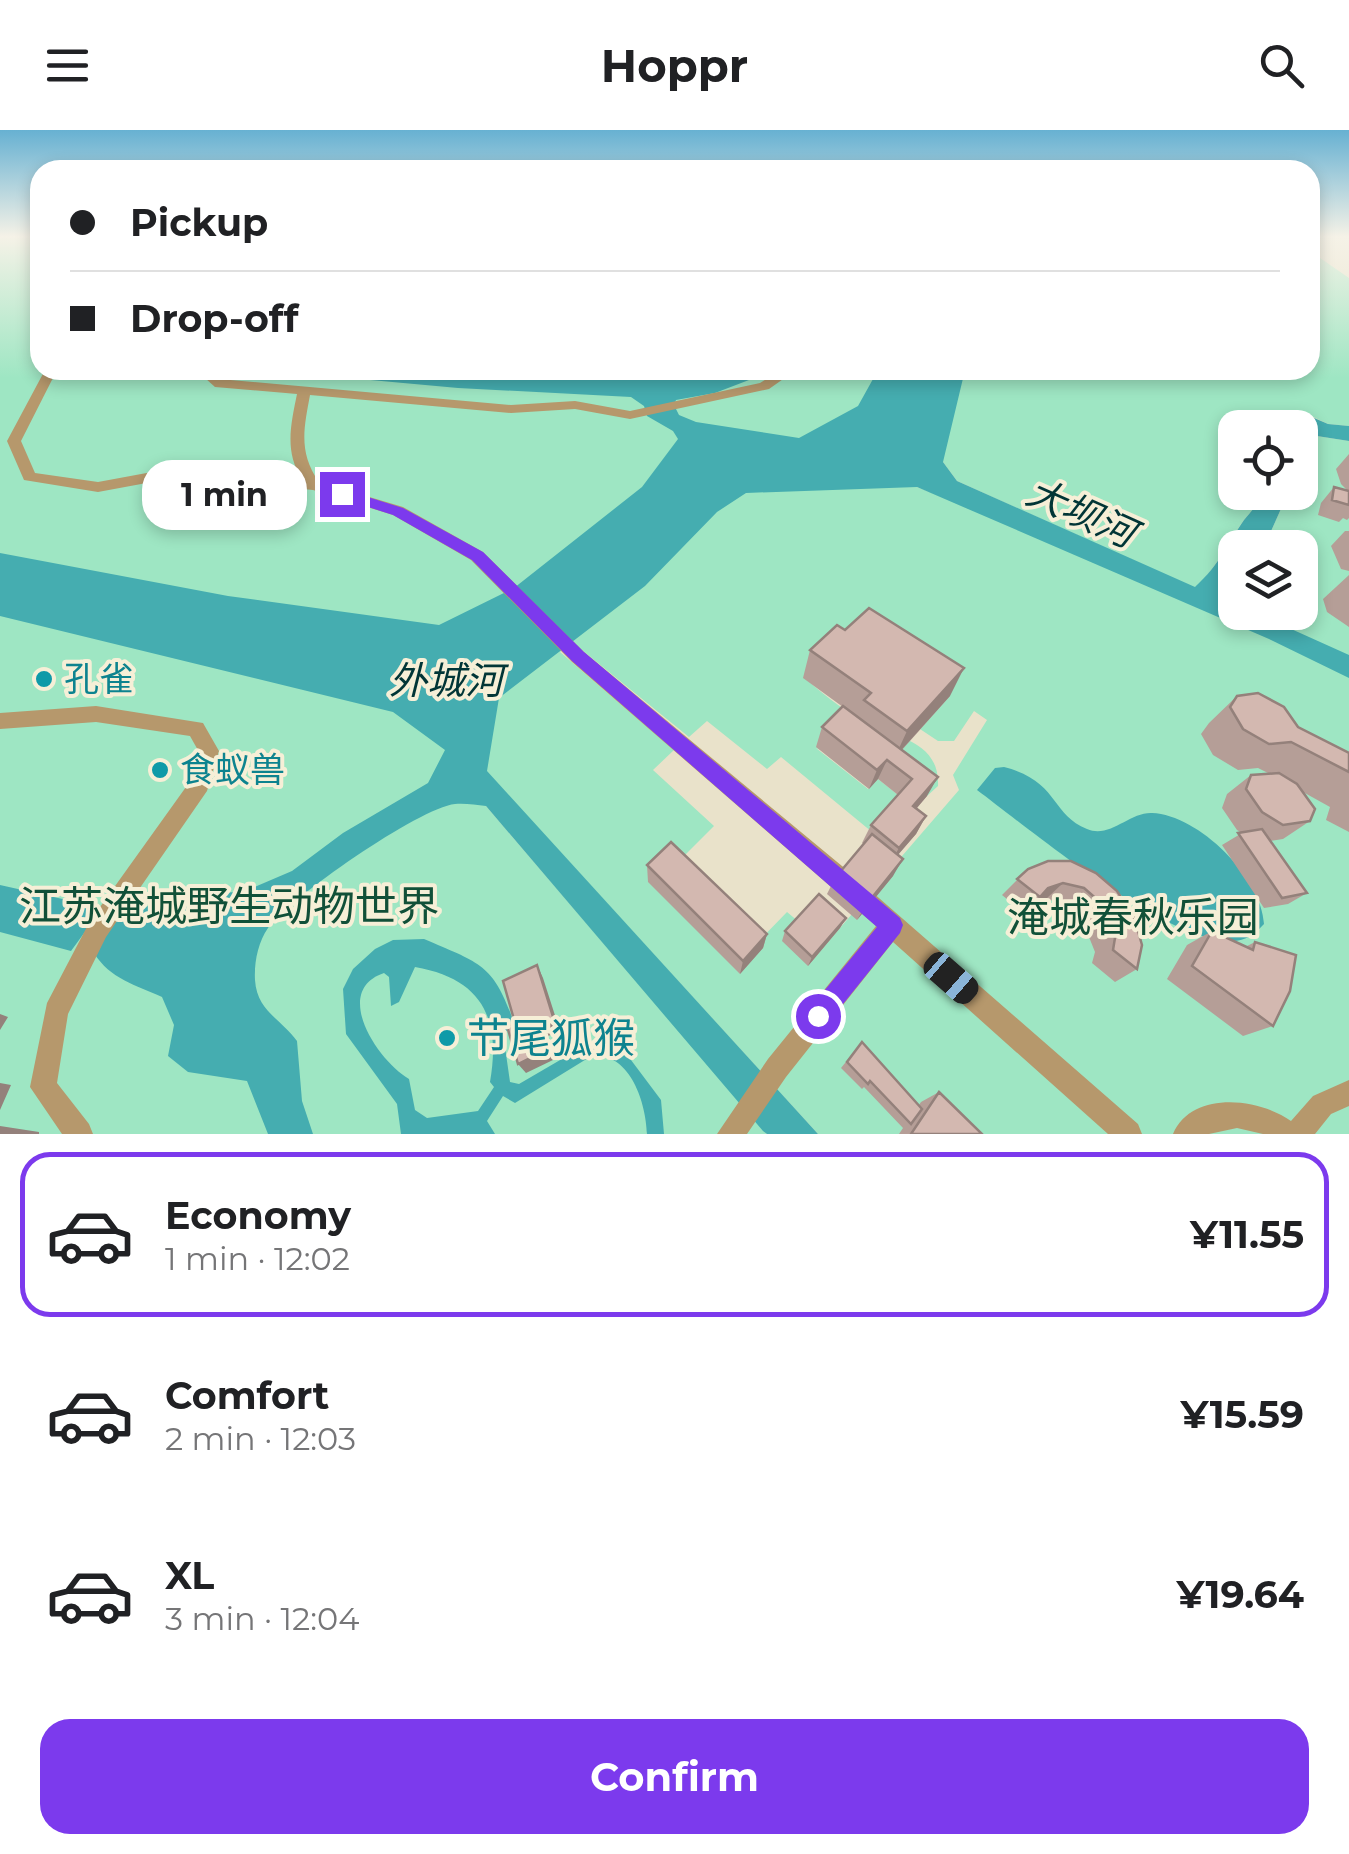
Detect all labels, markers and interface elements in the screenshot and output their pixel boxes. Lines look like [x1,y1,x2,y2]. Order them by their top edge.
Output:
icon: menu [40,38,95,93]
text: Hoppr [601,38,748,93]
icon: search [1254,38,1309,93]
text: Pickup [130,199,268,246]
text: Drop-off [130,295,299,342]
map controls [1218,410,1318,630]
button: locate [1218,410,1318,510]
callout: 1 min [142,459,307,529]
water label: 大坝河 [1020,468,1149,560]
route end [320,472,365,517]
text: 1 min [181,475,268,514]
button: layers [1218,530,1318,630]
place label: 孔雀 [64,657,134,700]
water label: 外城河 [389,657,510,704]
marker: 孔雀 [33,668,55,690]
place label: 食蚁兽 [180,748,285,791]
marker: 食蚁兽 [149,759,171,781]
park label: 江苏淹城野生动物世界 [19,880,439,932]
park label: 淹城春秋乐园 [1007,891,1259,943]
car [919,947,983,1009]
route start [796,994,841,1039]
place label: 节尾狐猴 [467,1012,635,1064]
marker: 节尾狐猴 [436,1027,458,1049]
icon: car [45,1190,135,1280]
text: Economy [165,1192,351,1239]
text: ¥11.55 [1190,1211,1304,1258]
text: 1 min · 12:02 [165,1239,350,1278]
icon: car [45,1370,135,1460]
text: Comfort [165,1372,329,1419]
text: ¥15.59 [1181,1391,1304,1438]
text: 2 min · 12:03 [165,1419,356,1458]
icon: car [45,1550,135,1640]
text: XL [165,1552,214,1599]
text: ¥19.64 [1176,1571,1304,1618]
text: 3 min · 12:04 [165,1599,359,1638]
button: Confirm [40,1719,1309,1834]

